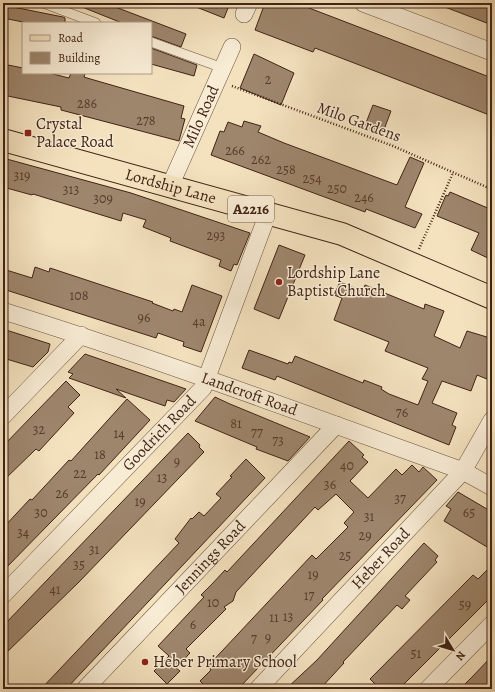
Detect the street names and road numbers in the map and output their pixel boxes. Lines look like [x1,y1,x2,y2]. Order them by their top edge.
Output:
street label: Milo Road [177,81,225,151]
street label: Milo Gardens [314,97,404,147]
street label: Lordship Lane [123,163,219,210]
road number: A2216 [228,196,274,222]
street label: Landcroft Road [198,367,301,421]
street label: Goodrich Road [118,390,201,476]
street label: Jennings Road [170,515,251,599]
street label: Heber Road [346,523,415,594]

